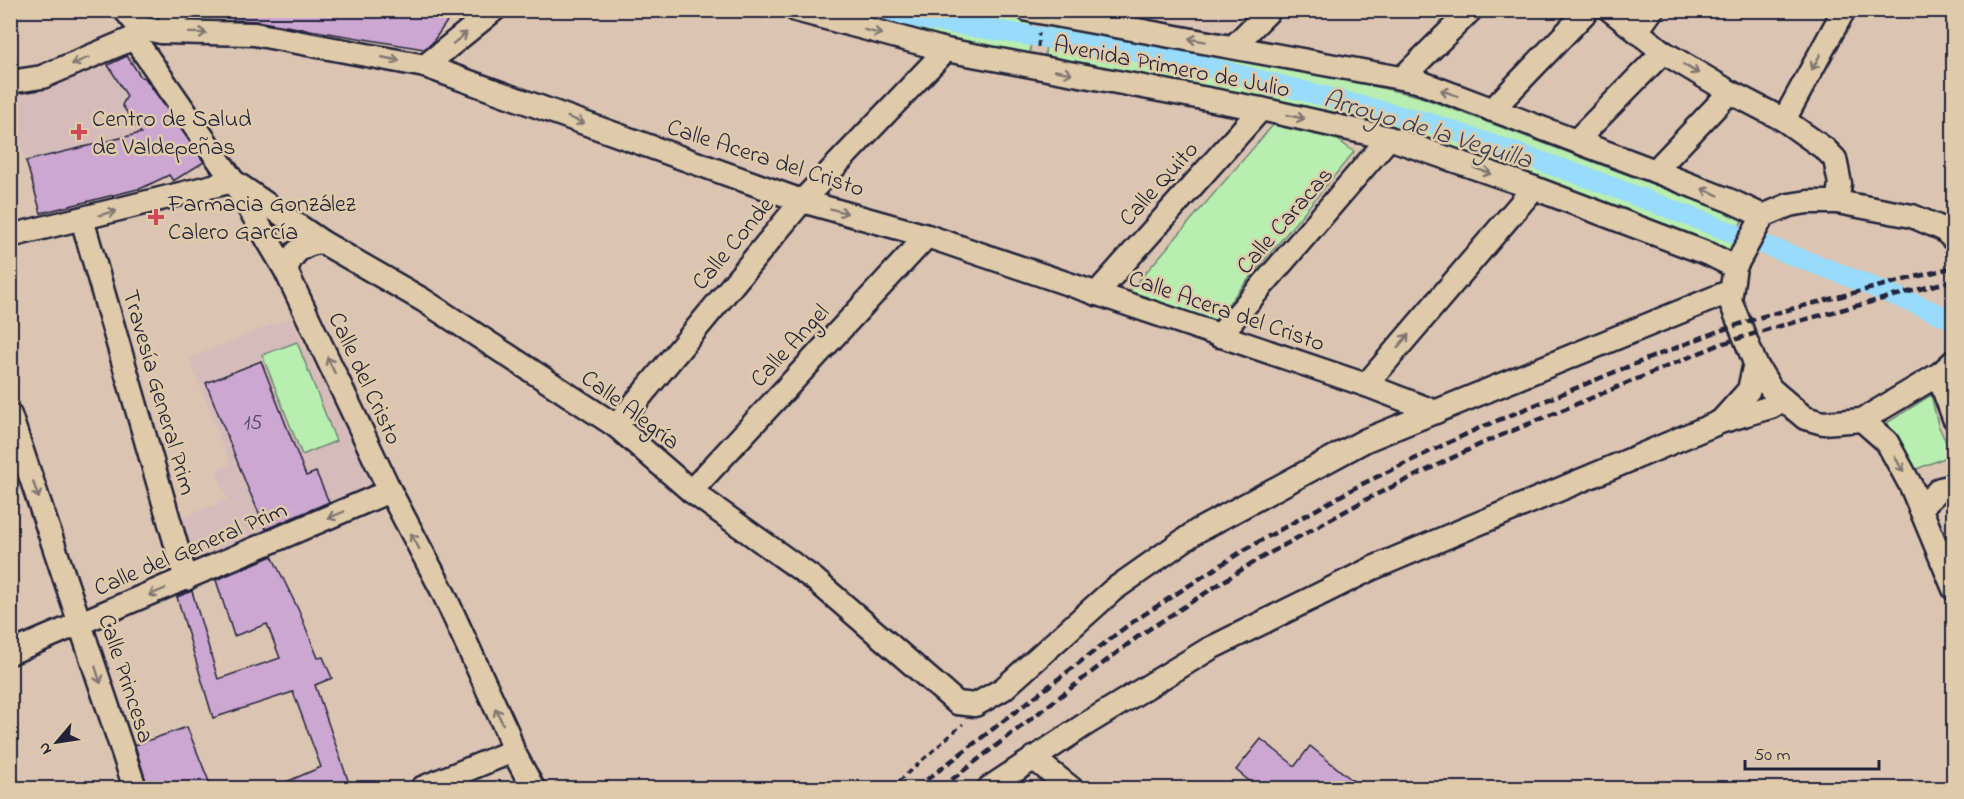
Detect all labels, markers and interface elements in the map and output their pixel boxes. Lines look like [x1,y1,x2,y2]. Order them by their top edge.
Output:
one-way arrow [863,26,882,38]
one-way arrow [188,27,207,39]
street label: Avenida Primero de Julio [1050,28,1293,109]
one-way arrow [451,32,467,45]
one-way arrow [1188,34,1207,45]
one-way arrow [1810,53,1822,70]
one-way arrow [380,54,400,65]
one-way arrow [71,56,90,67]
one-way arrow [1682,63,1699,75]
one-way arrow [1053,67,1073,78]
water label: Arroyo de la Veguilla [1318,81,1537,181]
one-way arrow [1440,87,1459,98]
place label: Centro de Salud de Valdepeñas [92,103,252,166]
street label: Calle Acera del Cristo [662,111,868,208]
one-way arrow [1286,112,1305,123]
one-way arrow [566,115,585,126]
marker: Centro de Salud de Valdepeñas [70,123,88,141]
street label: Calle Quito [1112,134,1208,235]
street label: Calle Caracas [1229,160,1343,283]
one-way arrow [1473,166,1492,177]
one-way arrow [1701,186,1719,197]
place label: Farmacia González Calero García [167,188,357,251]
street label: Calle Conde [684,190,784,299]
one-way arrow [98,206,117,218]
one-way arrow [829,206,848,217]
marker: Farmacia González Calero García [149,210,163,224]
street label: Calle Acera del Cristo [1123,262,1329,362]
street label: Travesía General Prim [112,286,204,499]
street label: Calle Angel [743,297,839,396]
street label: Calle del Cristo [318,307,410,451]
one-way arrow [1397,333,1410,349]
one-way arrow [324,357,336,375]
street label: Calle Alegría [573,362,686,460]
house number: 15 [244,409,262,439]
one-way arrow [1893,455,1905,472]
one-way arrow [31,480,42,499]
street label: Calle del General Prim [89,494,293,607]
one-way arrow [327,509,345,521]
one-way arrow [409,532,421,550]
one-way arrow [148,586,166,598]
street label: Calle Princesa [87,610,162,748]
one-way arrow [93,665,104,684]
one-way arrow [493,708,505,726]
north arrow [27,712,87,772]
scale bar [1745,733,1878,771]
text: N [32,738,59,759]
text: 50 m [1754,743,1791,769]

